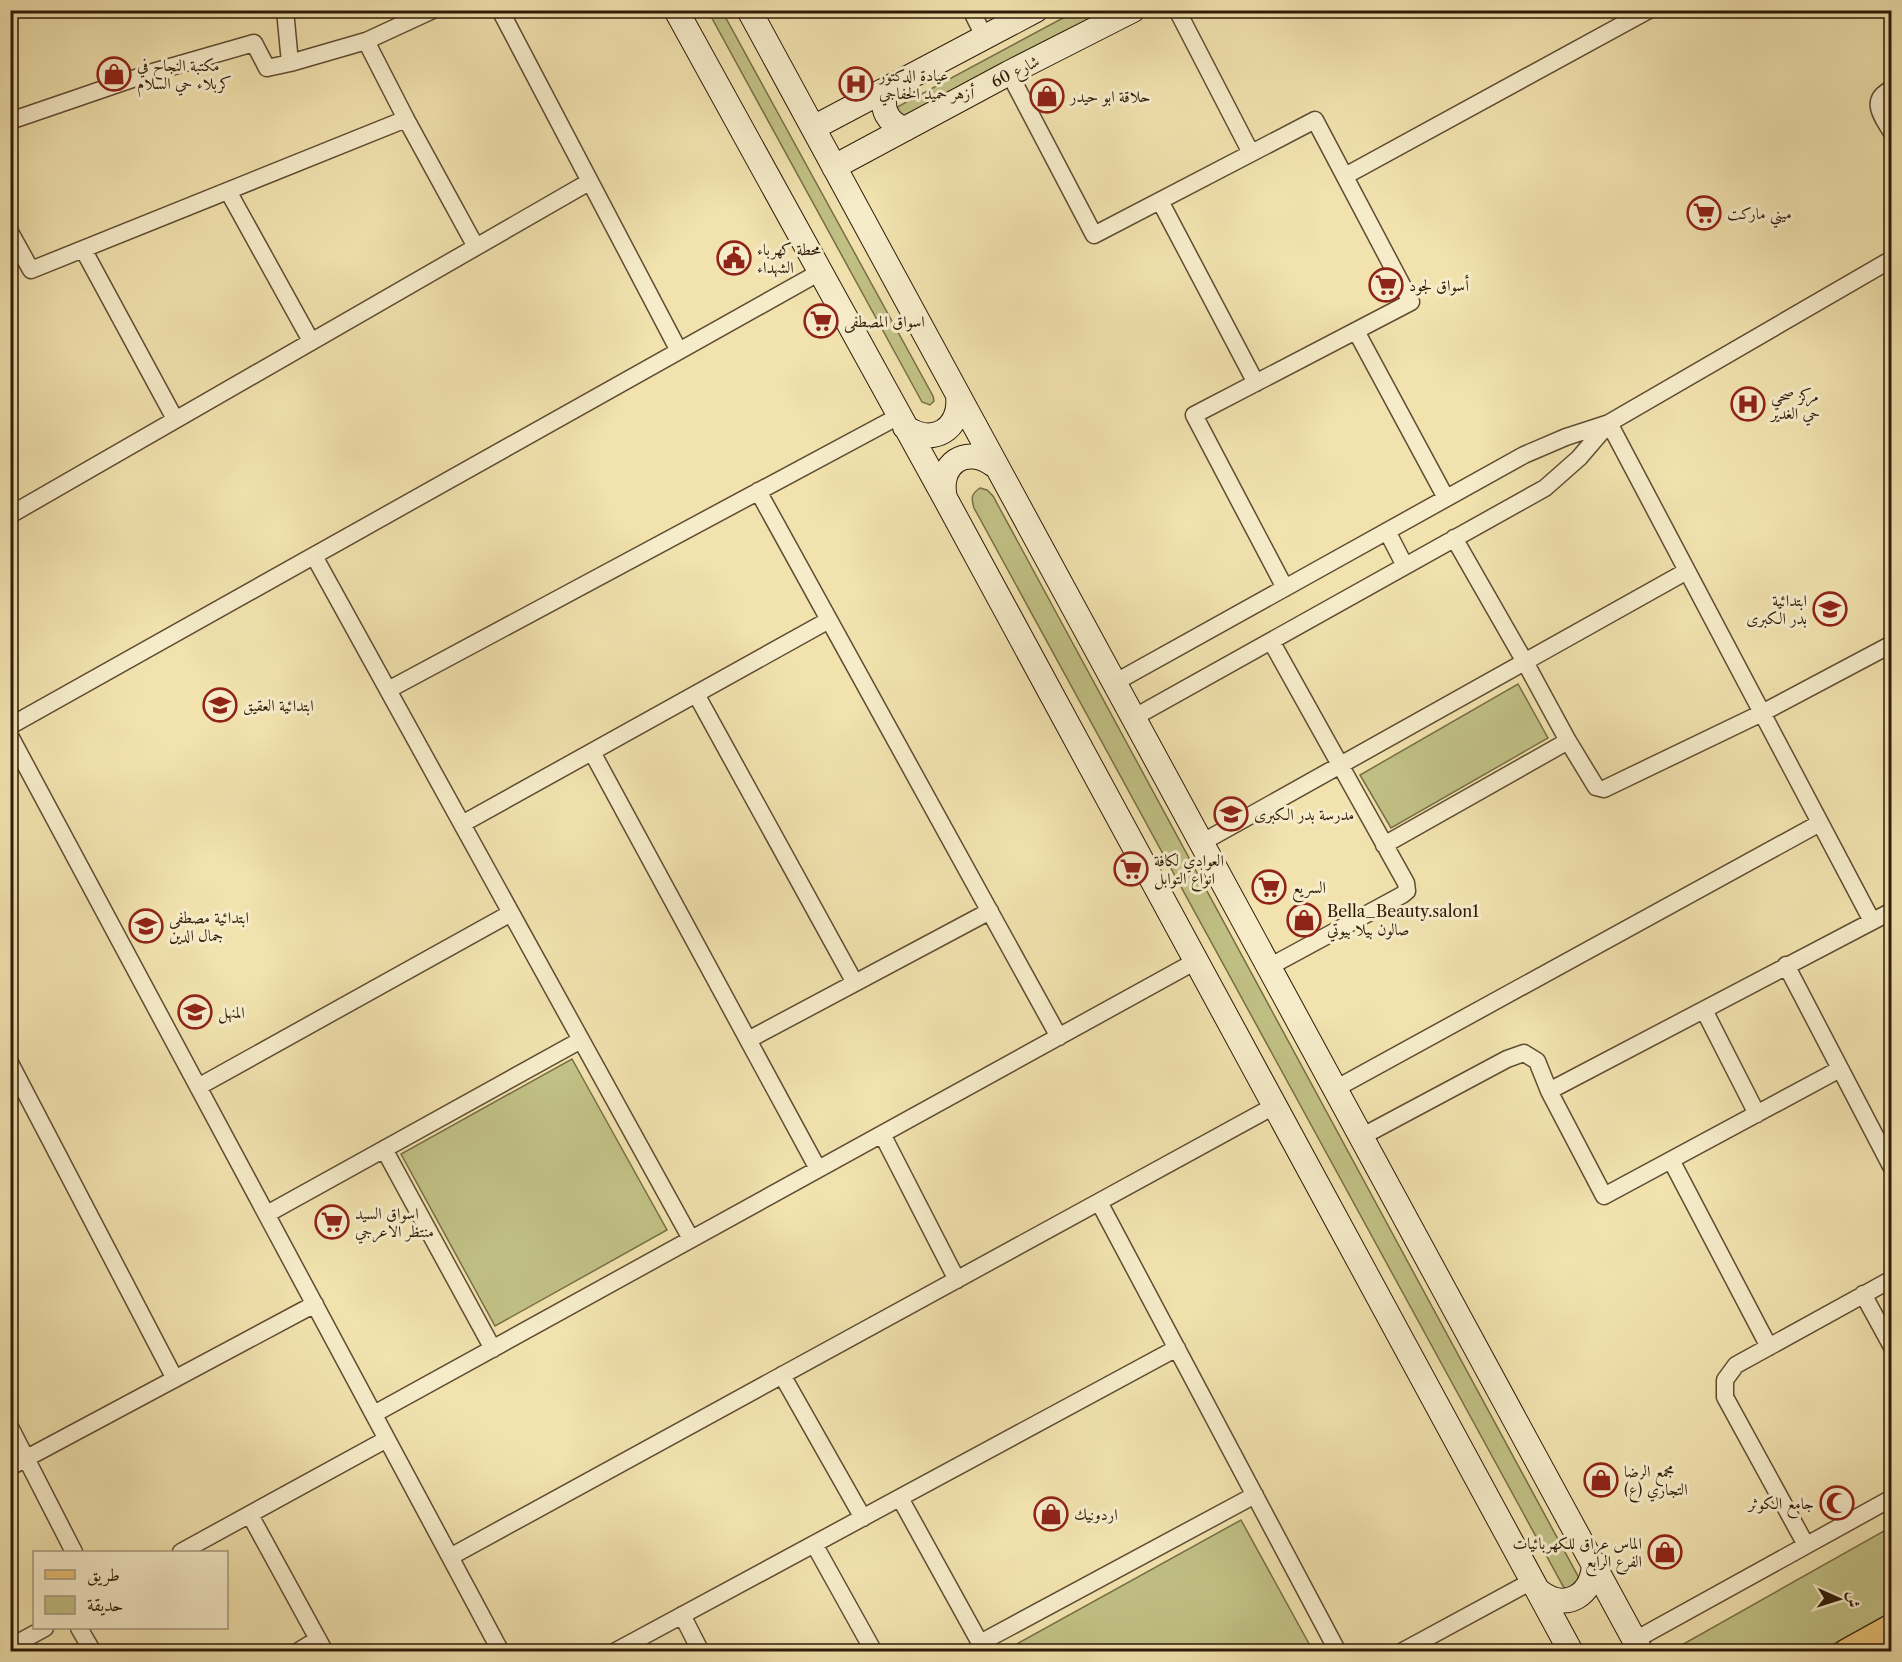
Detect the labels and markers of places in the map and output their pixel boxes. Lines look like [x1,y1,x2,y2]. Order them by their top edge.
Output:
place label: مكتبة النجاح في كربلاء حي السلام [137,55,232,98]
shop icon: مكتبة النجاح في كربلاء حي السلام [96,56,132,92]
place label: عيادة الدكتور أزهر حميد الخفاجي [877,65,975,106]
hospital icon: عيادة الدكتور أزهر حميد الخفاجي [838,66,874,102]
shop icon: حلاقة ابو حيدر [1029,78,1065,114]
place label: حلاقة ابو حيدر [1068,86,1150,107]
supermarket icon: ميني ماركت [1686,195,1722,231]
place label: ميني ماركت [1727,203,1792,229]
place label: محطة كهرباء الشهداء [757,239,821,278]
public building icon: محطة كهرباء الشهداء [716,240,752,276]
supermarket icon: أسواق لجود [1368,267,1404,303]
place label: أسواق لجود [1409,274,1469,296]
supermarket icon: اسواق المصطفى [803,303,839,339]
place label: اسواق المصطفى [844,311,925,333]
place label: مركز صحي حي الغدير [1769,385,1820,426]
hospital icon: مركز صحي حي الغدير [1730,386,1766,422]
place label: ابتدائية بدر الكبرى [1746,590,1807,629]
school or university icon: ابتدائية بدر الكبرى [1812,591,1848,627]
school or university icon: ابتدائية العقيق [202,687,238,723]
place label: ابتدائية العقيق [243,695,314,716]
school or university icon: مدرسة بدر الكبرى [1213,796,1249,832]
place label: مدرسة بدر الكبرى [1254,804,1354,825]
place label: العوادي لكافة انواع التوابل [1154,850,1224,892]
supermarket icon: العوادي لكافة انواع التوابل [1113,851,1149,887]
supermarket icon: السريع [1251,869,1287,905]
place label: السريع [1292,877,1326,903]
place label: Bella_Beauty.salon1 صالون بيلا بيوتي [1327,901,1479,942]
shop icon: Bella_Beauty.salon1 صالون بيلا بيوتي [1286,902,1322,938]
place label: ابتدائية مصطفى جمال الدين [169,907,249,945]
school or university icon: ابتدائية مصطفى جمال الدين [128,908,164,944]
school or university icon: المنهل [177,994,213,1030]
place label: المنهل [218,1002,245,1024]
place label: اسواق السيد منتظر الاعرجي [355,1203,434,1244]
supermarket icon: اسواق السيد منتظر الاعرجي [314,1204,350,1240]
place label: مجمع الرضا (ع) التجاري [1624,1461,1688,1503]
shop icon: مجمع الرضا (ع) التجاري [1583,1462,1619,1498]
mosque icon: جامع الكوثر [1819,1485,1855,1521]
place label: جامع الكوثر [1746,1493,1814,1519]
shop icon: اردونيك [1033,1496,1069,1532]
place label: اردونيك [1074,1504,1118,1524]
place label: الماس عراق للكهربائيات الفرع الرابع [1512,1533,1642,1577]
shop icon: الماس عراق للكهربائيات الفرع الرابع [1647,1534,1683,1570]

